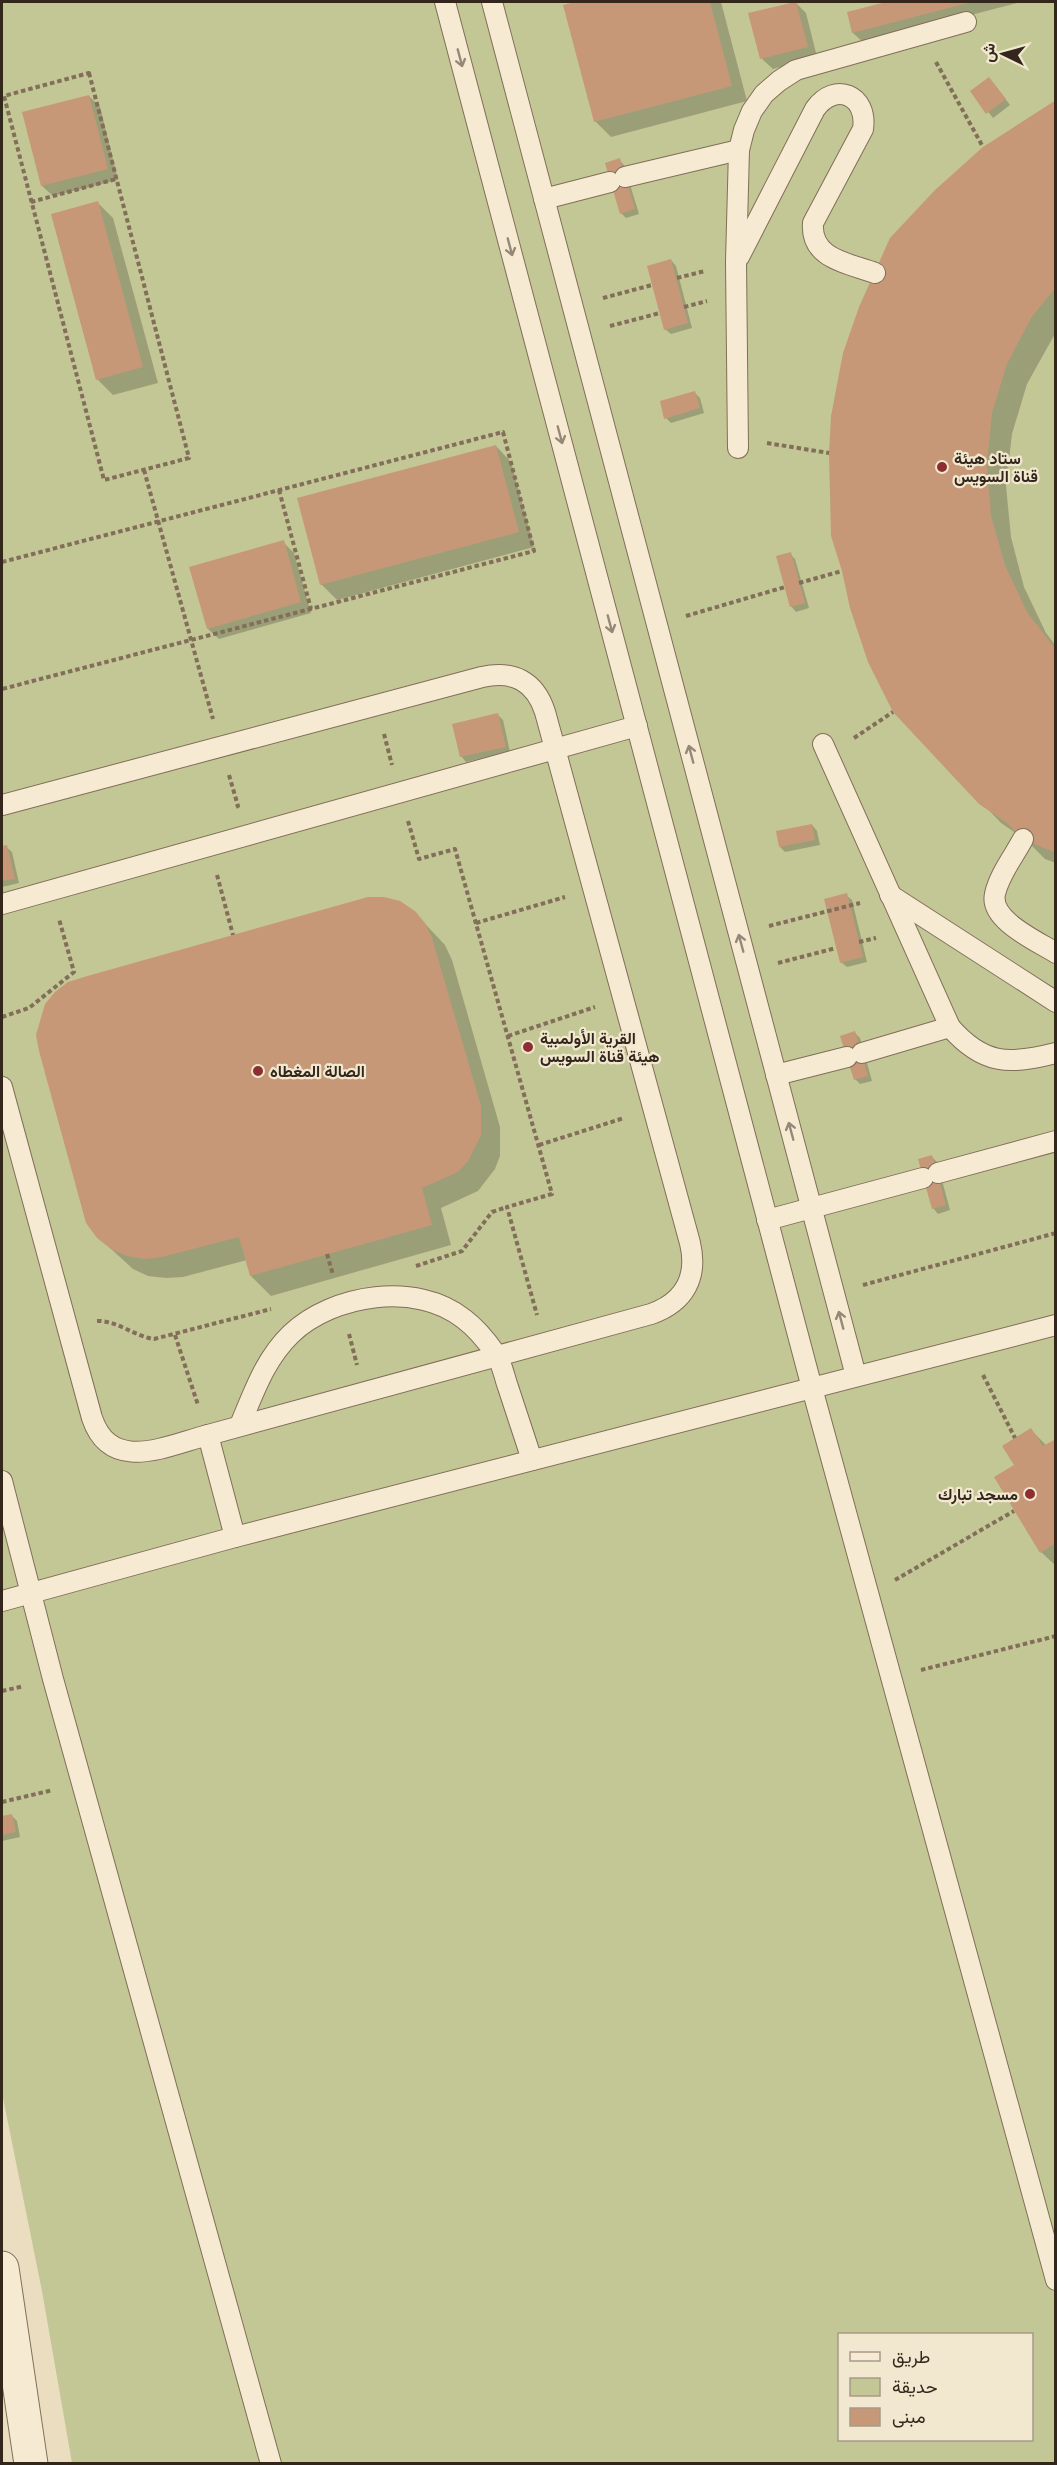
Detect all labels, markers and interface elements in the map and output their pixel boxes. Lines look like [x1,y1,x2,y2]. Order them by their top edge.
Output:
north arrow [973,24,1033,84]
text: ش [976,42,1000,63]
one-way arrow [455,48,466,67]
one-way arrow [505,237,516,256]
one-way arrow [554,425,566,444]
place label: ستاد هيئة قناة السويس [954,447,1038,487]
marker: ستاد هيئة قناة السويس [935,460,949,474]
one-way arrow [604,614,616,633]
one-way arrow [685,745,697,764]
one-way arrow [735,934,746,953]
place label: القرية الأولمبية هيئة قناة السويس [540,1027,659,1067]
marker: القرية الأولمبية هيئة قناة السويس [521,1040,535,1054]
place label: الصالة المغطاه [270,1060,365,1082]
marker: الصالة المغطاه [251,1064,265,1078]
one-way arrow [785,1122,796,1141]
one-way arrow [835,1310,846,1329]
place label: مسجد تبارك [938,1483,1018,1505]
marker: مسجد تبارك [1023,1487,1037,1501]
legend [838,2333,1033,2441]
text: طريق [892,2344,930,2368]
text: حديقة [892,2374,938,2398]
text: مبنى [892,2404,926,2428]

